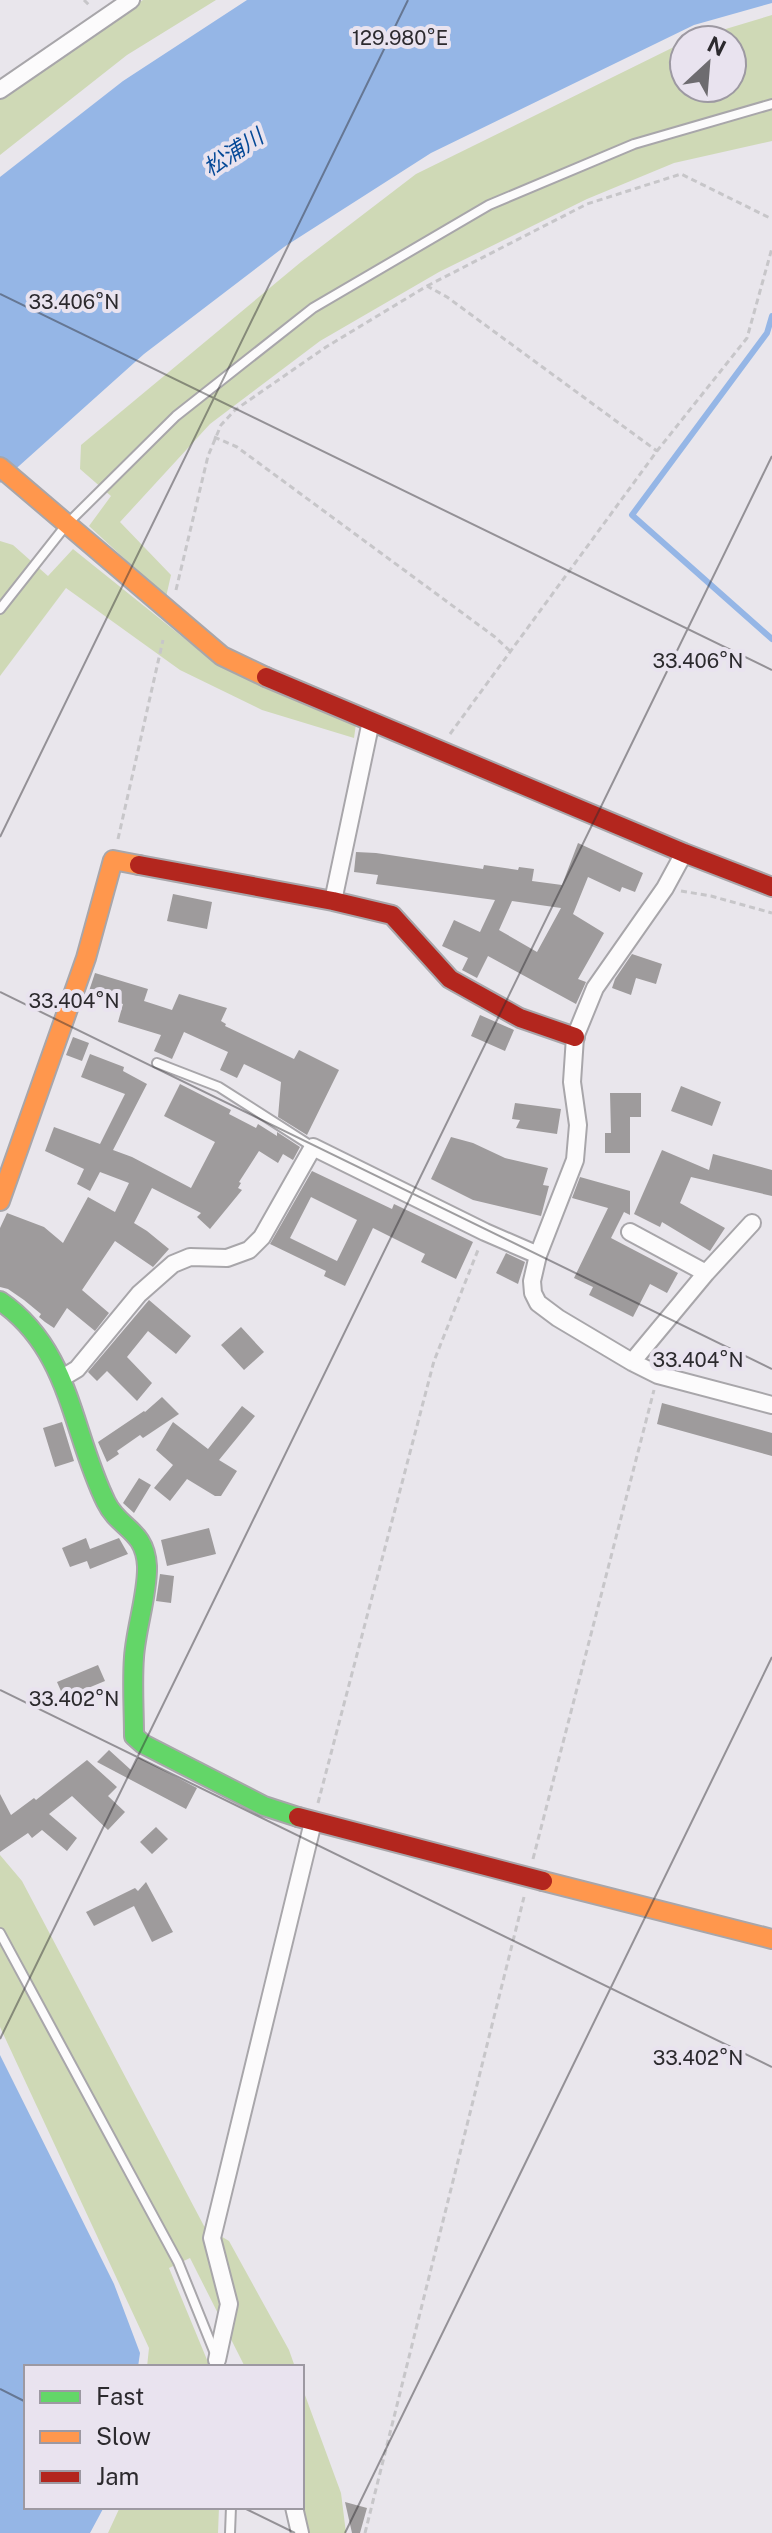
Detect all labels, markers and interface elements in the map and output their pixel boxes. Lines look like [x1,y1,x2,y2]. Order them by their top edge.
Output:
north arrow [668,24,748,104]
text: 129.980°E [352,26,448,50]
text: N [703,31,730,61]
water label: 松浦川 [198,122,269,181]
text: 33.406°N [29,290,119,314]
text: 33.406°N [653,649,743,673]
text: 33.404°N [28,989,120,1013]
text: 33.404°N [652,1348,744,1372]
text: 33.402°N [29,1687,119,1711]
text: 33.402°N [653,2046,743,2070]
legend [24,2365,304,2509]
text: Fast [96,2382,144,2410]
text: Slow [96,2422,151,2450]
text: Jam [96,2462,139,2490]

